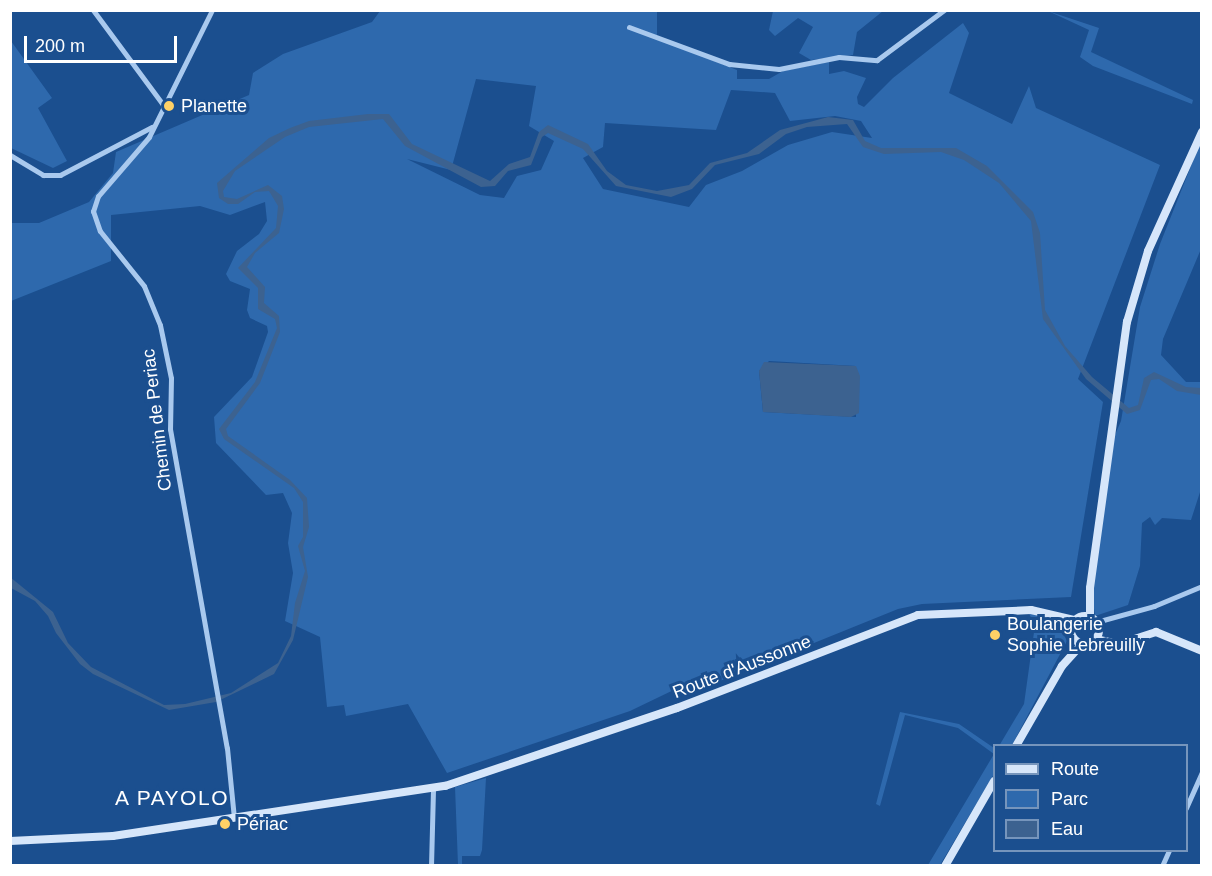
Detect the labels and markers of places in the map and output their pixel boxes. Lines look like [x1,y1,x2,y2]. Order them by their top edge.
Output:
place label: Planette [181,95,247,117]
marker: Planette [162,99,176,113]
place label: Boulangerie Sophie Lebreuilly [1007,614,1145,656]
marker: Boulangerie Sophie Lebreuilly [988,628,1002,642]
place label: Périac [237,813,288,835]
marker: Périac [218,817,232,831]

